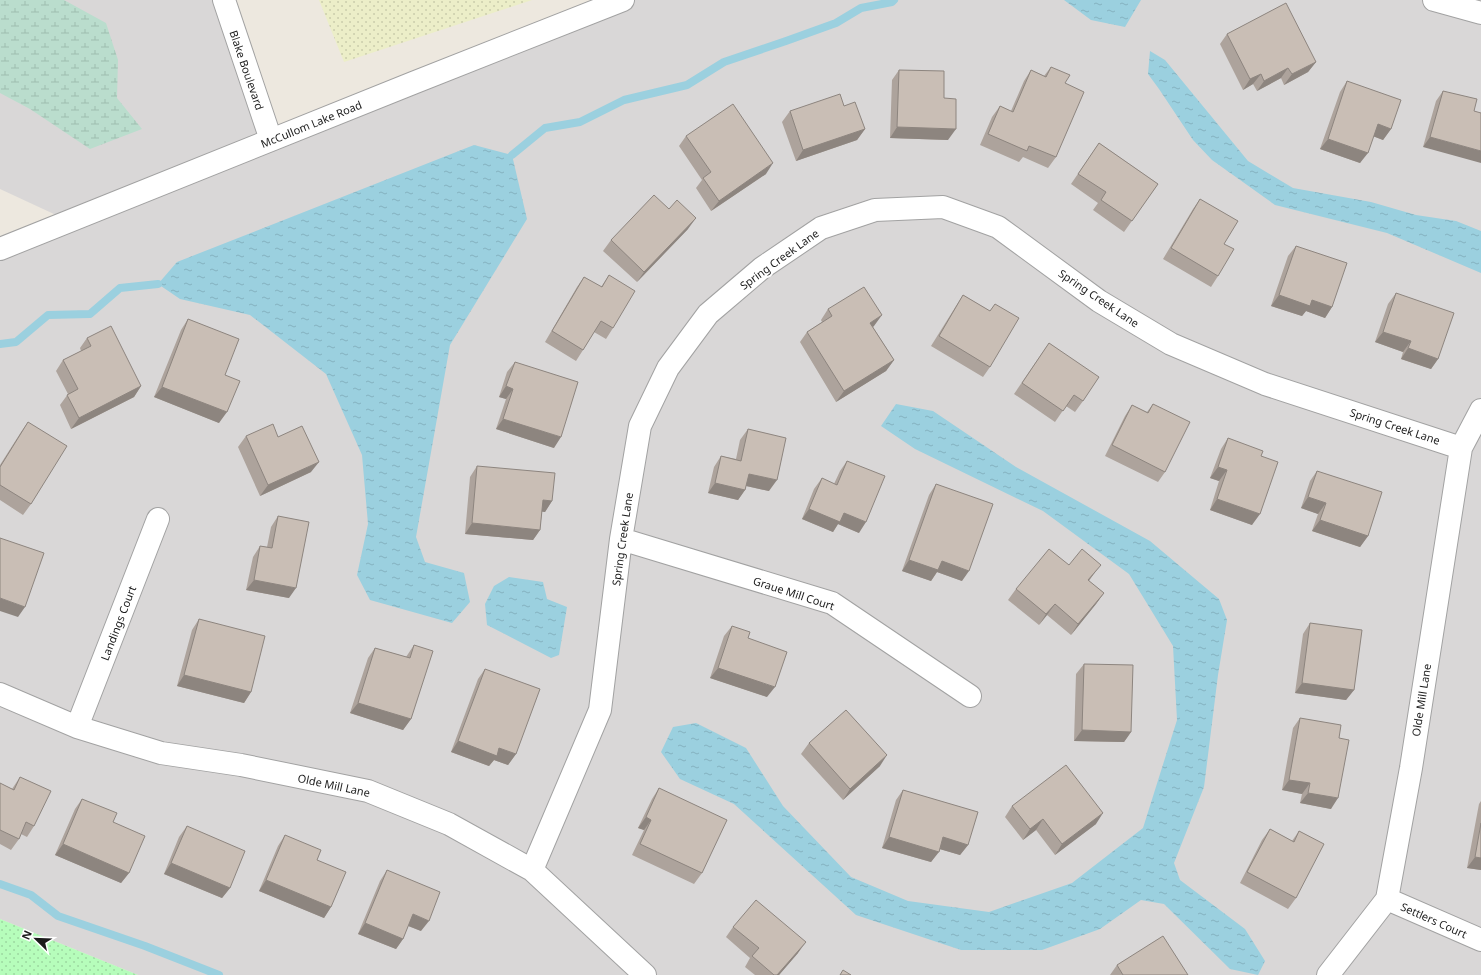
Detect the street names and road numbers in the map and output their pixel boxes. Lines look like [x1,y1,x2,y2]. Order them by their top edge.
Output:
street label: Blake Boulevard [226,28,268,112]
street label: McCullom Lake Road [258,97,364,151]
street label: Spring Creek Lane [737,225,821,293]
street label: Spring Creek Lane [1056,266,1142,330]
street label: Spring Creek Lane [1348,404,1442,448]
street label: Spring Creek Lane [608,491,636,587]
street label: Graue Mill Court [751,573,837,613]
street label: Landings Court [97,583,139,663]
street label: Olde Mill Lane [1408,663,1434,737]
street label: Olde Mill Lane [296,770,372,800]
street label: Settlers Court [1399,899,1469,941]

